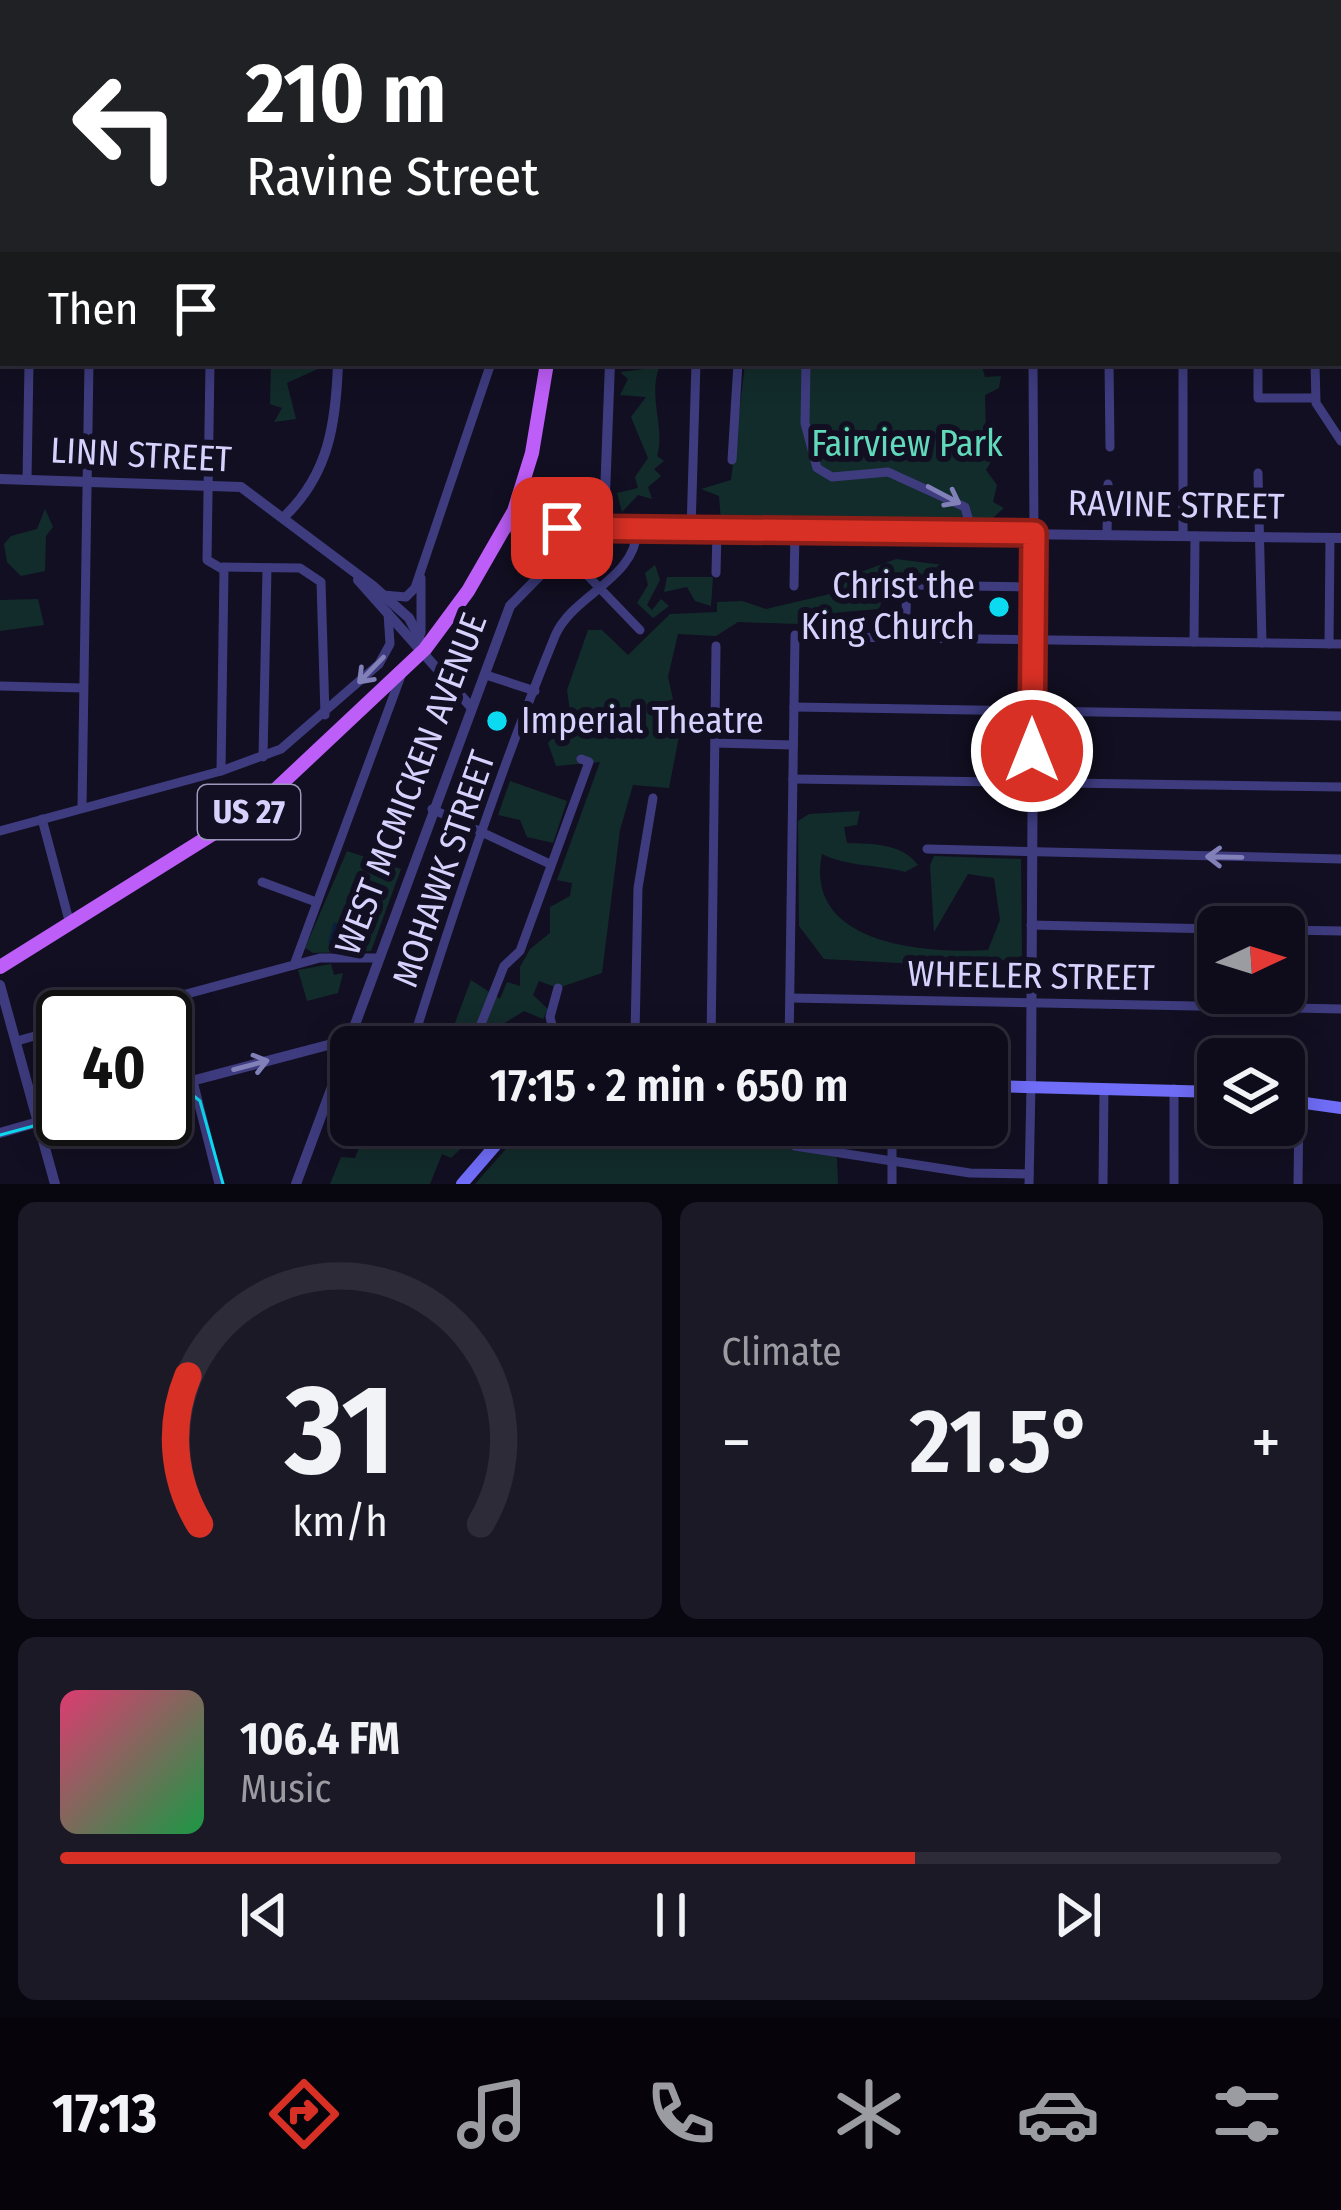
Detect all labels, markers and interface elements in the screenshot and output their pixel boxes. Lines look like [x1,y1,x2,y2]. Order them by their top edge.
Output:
text: 210 m [246,43,446,144]
icon: left [48,48,204,204]
text: Ravine Street [246,145,539,209]
icon: arrive [163,276,229,342]
text: Then [48,282,139,336]
park label: Fairview Park [811,422,1003,466]
street label: LINN STREET [49,428,233,482]
pin [511,477,613,579]
street label: RAVINE STREET [1067,481,1285,529]
one-way arrow [926,484,961,507]
icon: arrive [529,495,595,561]
place label: Christ the King Church [801,564,975,649]
marker: Christ the King Church [986,594,1012,620]
street label: WEST MCMICKEN AVENUE [326,607,496,961]
one-way arrow [358,655,386,684]
position arrow [969,688,1095,814]
place label: Imperial Theatre [521,699,764,743]
marker: Imperial Theatre [484,708,510,734]
street label: MOHAWK STREET [383,745,505,993]
road number: US 27 [198,785,300,839]
one-way arrow [1205,846,1244,868]
north arrow [1197,906,1305,1014]
map controls [1197,906,1305,1146]
street label: WHEELER STREET [907,952,1155,1000]
speed limit sign: 40 [36,990,192,1146]
button: layers [1197,1038,1305,1146]
one-way arrow [232,1053,270,1075]
text: 17:15 · 2 min · 650 m [490,1059,848,1113]
text: Climate [722,1329,842,1375]
text: 31 [284,1356,394,1506]
text: 21.5° [910,1388,1093,1496]
text: − [722,1403,751,1482]
text: + [1251,1403,1281,1482]
text: km/h [292,1495,388,1546]
text: 106.4 FM [240,1712,400,1766]
text: Music [240,1766,331,1812]
icon: previous [231,1882,297,1948]
icon: pause [638,1882,704,1948]
icon: next [1045,1882,1111,1948]
icon: directions [262,2072,346,2156]
icon: music [450,2072,534,2156]
icon: phone [639,2072,723,2156]
icon: climate [827,2072,911,2156]
icon: car [1016,2072,1100,2156]
icon: filters [1205,2072,1289,2156]
text: 17:13 [52,2082,157,2146]

